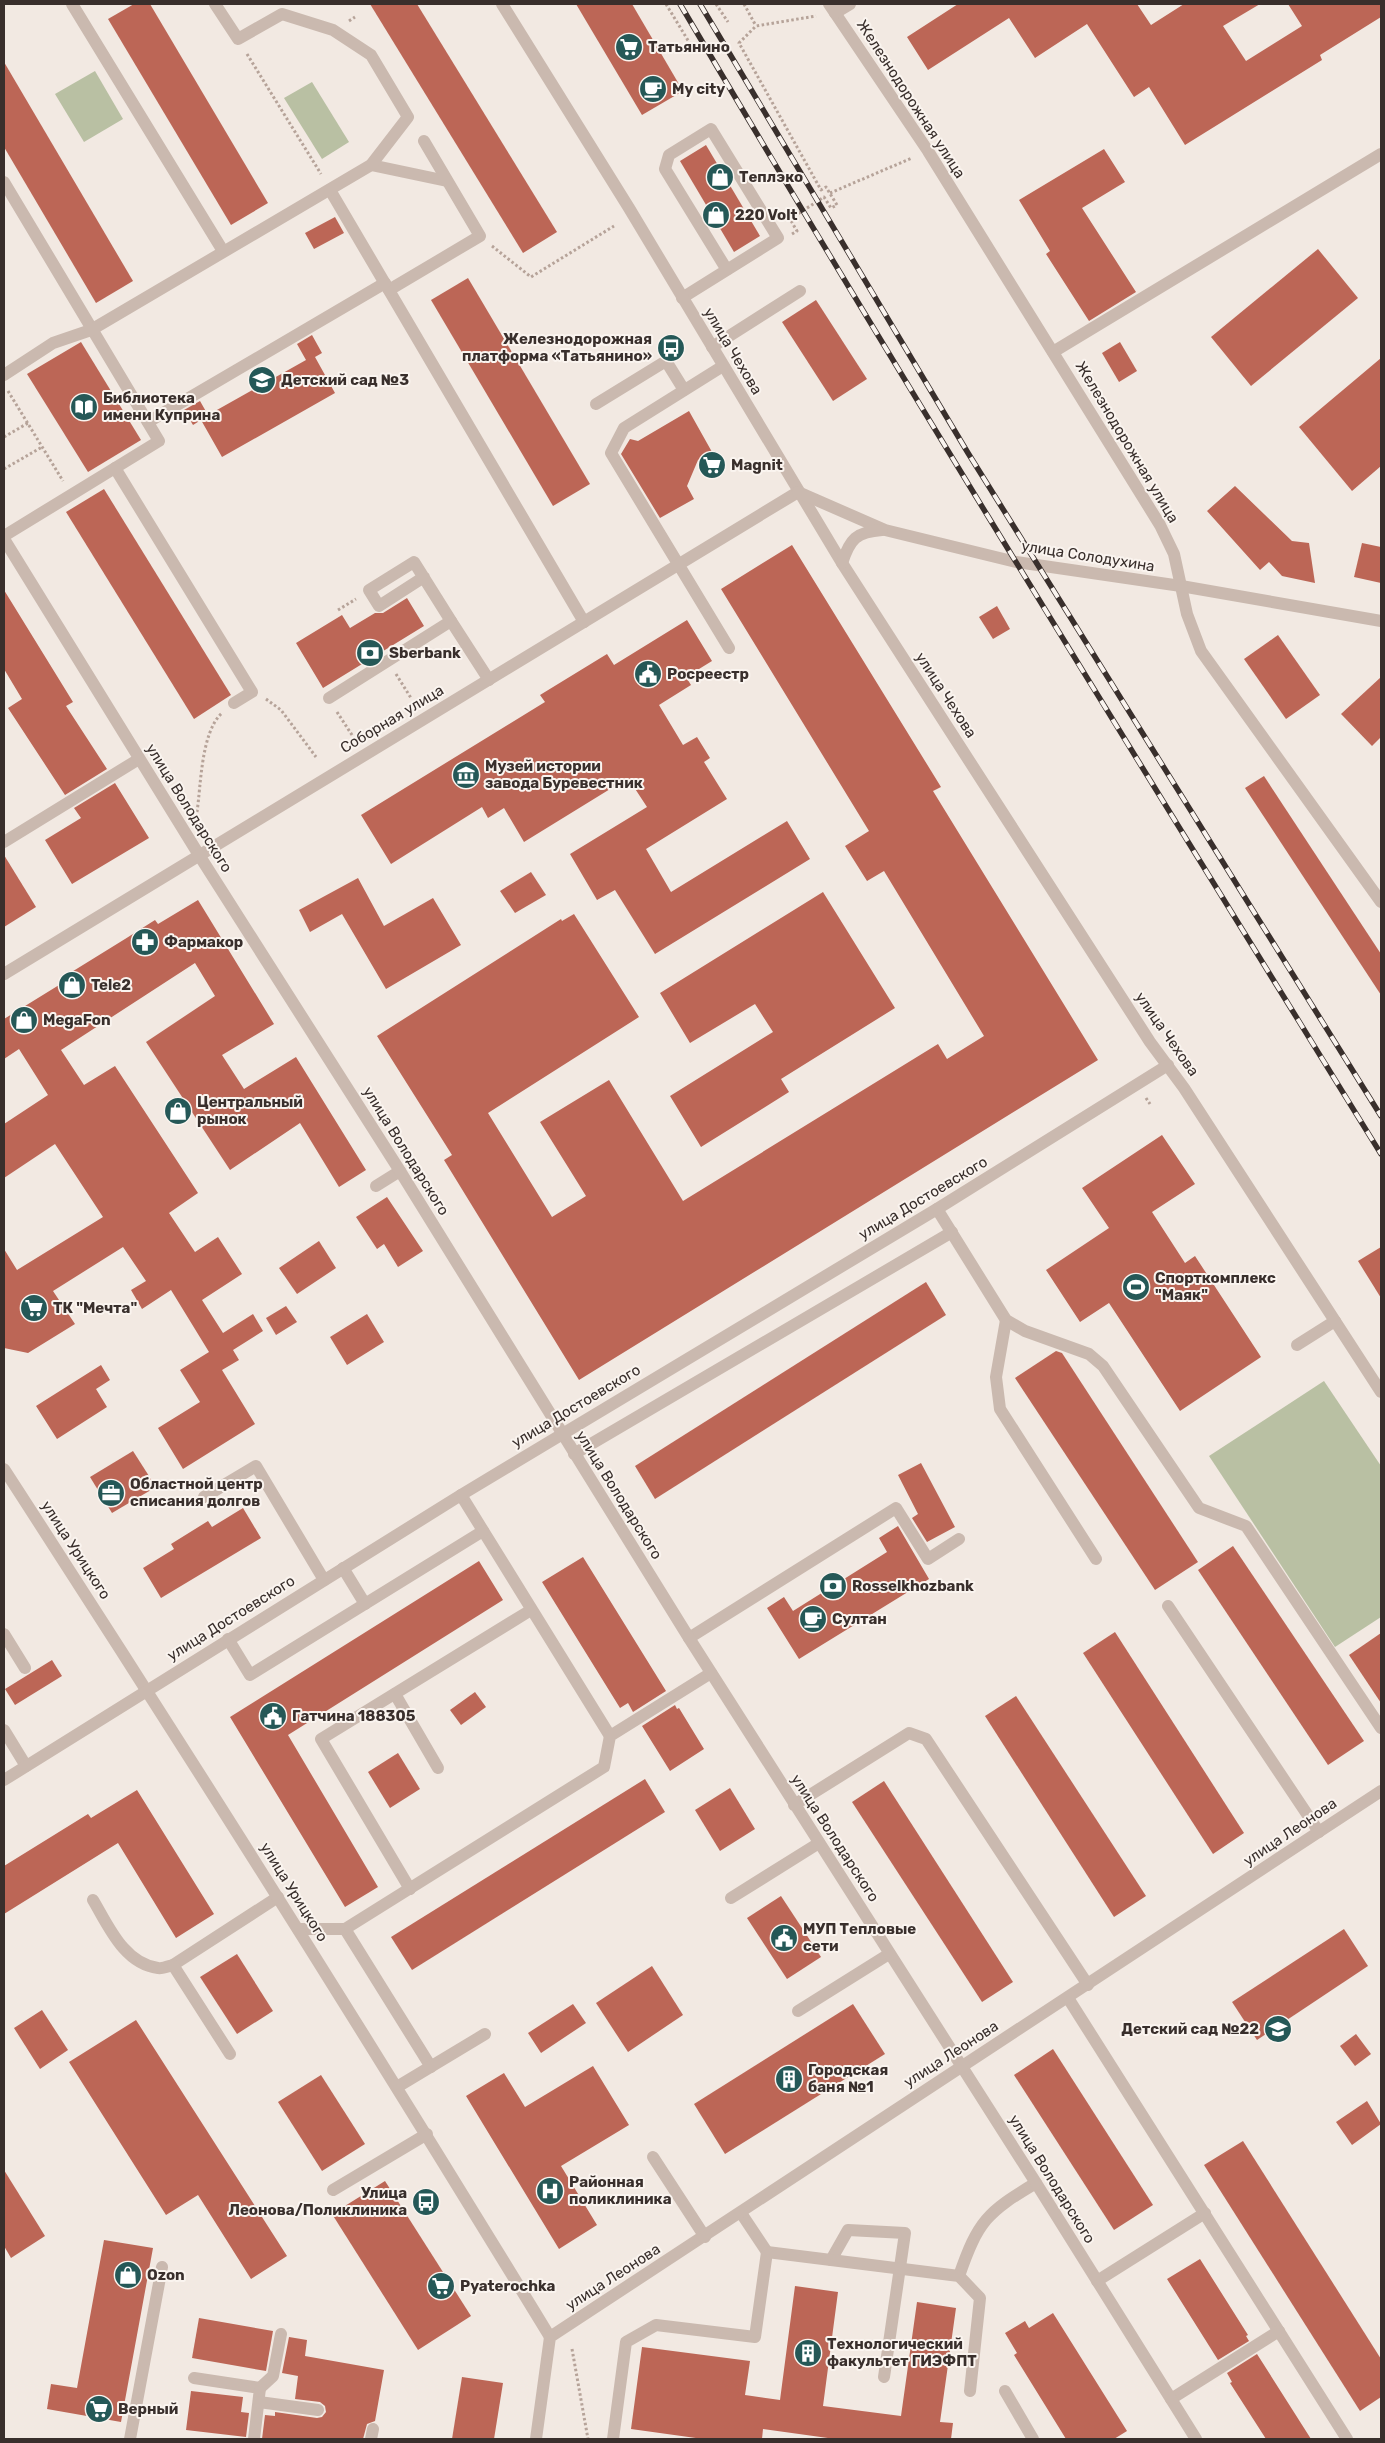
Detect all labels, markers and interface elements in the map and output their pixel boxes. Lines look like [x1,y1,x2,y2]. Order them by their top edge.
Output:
street label: Железнодорожная улица [853,16,969,182]
supermarket icon: Татьянино [614,32,644,62]
place label: Татьянино [648,38,730,56]
cafe icon: My city [638,74,668,104]
place label: My city [672,80,725,98]
shop icon: Теплэко [705,162,735,192]
place label: Теплэко [739,168,803,186]
shop icon: 220 Volt [701,200,731,230]
place label: 220 Volt [735,206,798,224]
street label: улица Чехова [700,304,766,398]
place label: Железнодорожная платформа «Татьянино» [462,330,652,365]
bus stop icon: Железнодорожная платформа «Татьянино» [656,333,686,363]
street label: Железнодорожная улица [1072,358,1182,526]
school or university icon: Детский сад №3 [247,365,277,395]
place label: Детский сад №3 [281,371,409,389]
place label: Библиотека имени Куприна [103,389,220,424]
library icon: Библиотека имени Куприна [69,392,99,422]
supermarket icon: Magnit [697,450,727,480]
place label: Magnit [731,456,783,474]
street label: улица Солодухина [1020,537,1156,575]
bank icon: Sberbank [355,638,385,668]
place label: Sberbank [389,644,461,662]
street label: улица Чехова [912,649,980,741]
public building icon: Росреестр [633,659,663,689]
place label: Росреестр [667,665,749,683]
street label: Соборная улица [337,681,447,757]
street label: улица Володарского [142,740,236,876]
place label: Музей истории завода Буревестник [485,757,643,792]
museum icon: Музей истории завода Буревестник [451,760,481,790]
pharmacy icon: Фармакор [130,927,160,957]
place label: Фармакор [164,933,243,951]
shop icon: Tele2 [57,970,87,1000]
place label: Tele2 [91,976,131,994]
street label: улица Чехова [1131,989,1203,1079]
shop icon: MegaFon [9,1005,39,1035]
place label: MegaFon [43,1011,111,1029]
street label: улица Володарского [359,1083,453,1219]
place label: Центральный рынок [197,1093,303,1128]
shop icon: Центральный рынок [163,1096,193,1126]
street label: улица Достоевского [855,1152,991,1244]
place label: Спорткомплекс "Маяк" [1155,1269,1276,1304]
sports icon: Спорткомплекс "Маяк" [1121,1272,1151,1302]
supermarket icon: ТК "Мечта" [19,1293,49,1323]
place label: ТК "Мечта" [53,1299,137,1317]
street label: улица Достоевского [508,1360,644,1452]
street label: улица Володарского [572,1427,666,1563]
place label: Областной центр списания долгов [130,1475,263,1510]
office icon: Областной центр списания долгов [96,1478,126,1508]
street label: улица Урицкого [38,1497,114,1603]
street label: улица Достоевского [164,1571,298,1665]
bank icon: Rosselkhozbank [818,1571,848,1601]
place label: Rosselkhozbank [852,1577,974,1595]
cafe icon: Султан [798,1604,828,1634]
place label: Султан [832,1610,887,1628]
public building icon: Гатчина 188305 [258,1701,288,1731]
place label: Гатчина 188305 [292,1707,416,1725]
street label: улица Володарского [787,1771,883,1905]
street label: улица Леонова [1240,1794,1340,1870]
street label: улица Урицкого [256,1839,332,1945]
place label: МУП Тепловые сети [803,1920,916,1955]
public building icon: МУП Тепловые сети [769,1923,799,1953]
school or university icon: Детский сад №22 [1263,2014,1293,2044]
street label: улица Леонова [900,2017,1002,2091]
place label: Детский сад №22 [1121,2020,1259,2038]
place label: Городская баня №1 [808,2061,888,2096]
building icon: Городская баня №1 [774,2064,804,2094]
street label: улица Володарского [1005,2111,1099,2247]
place label: Районная поликлиника [569,2173,672,2208]
hospital icon: Районная поликлиника [535,2176,565,2206]
place label: Улица Леонова/Поликлиника [229,2184,407,2219]
bus stop icon: Улица Леонова/Поликлиника [411,2187,441,2217]
street label: улица Леонова [562,2240,664,2314]
shop icon: Ozon [113,2260,143,2290]
place label: Ozon [147,2266,185,2284]
supermarket icon: Pyaterochka [426,2271,456,2301]
place label: Pyaterochka [460,2277,556,2295]
place label: Технологический факультет ГИЭФПТ [827,2335,977,2370]
building icon: Технологический факультет ГИЭФПТ [793,2338,823,2368]
supermarket icon: Верный [84,2394,114,2424]
place label: Верный [118,2400,178,2418]

